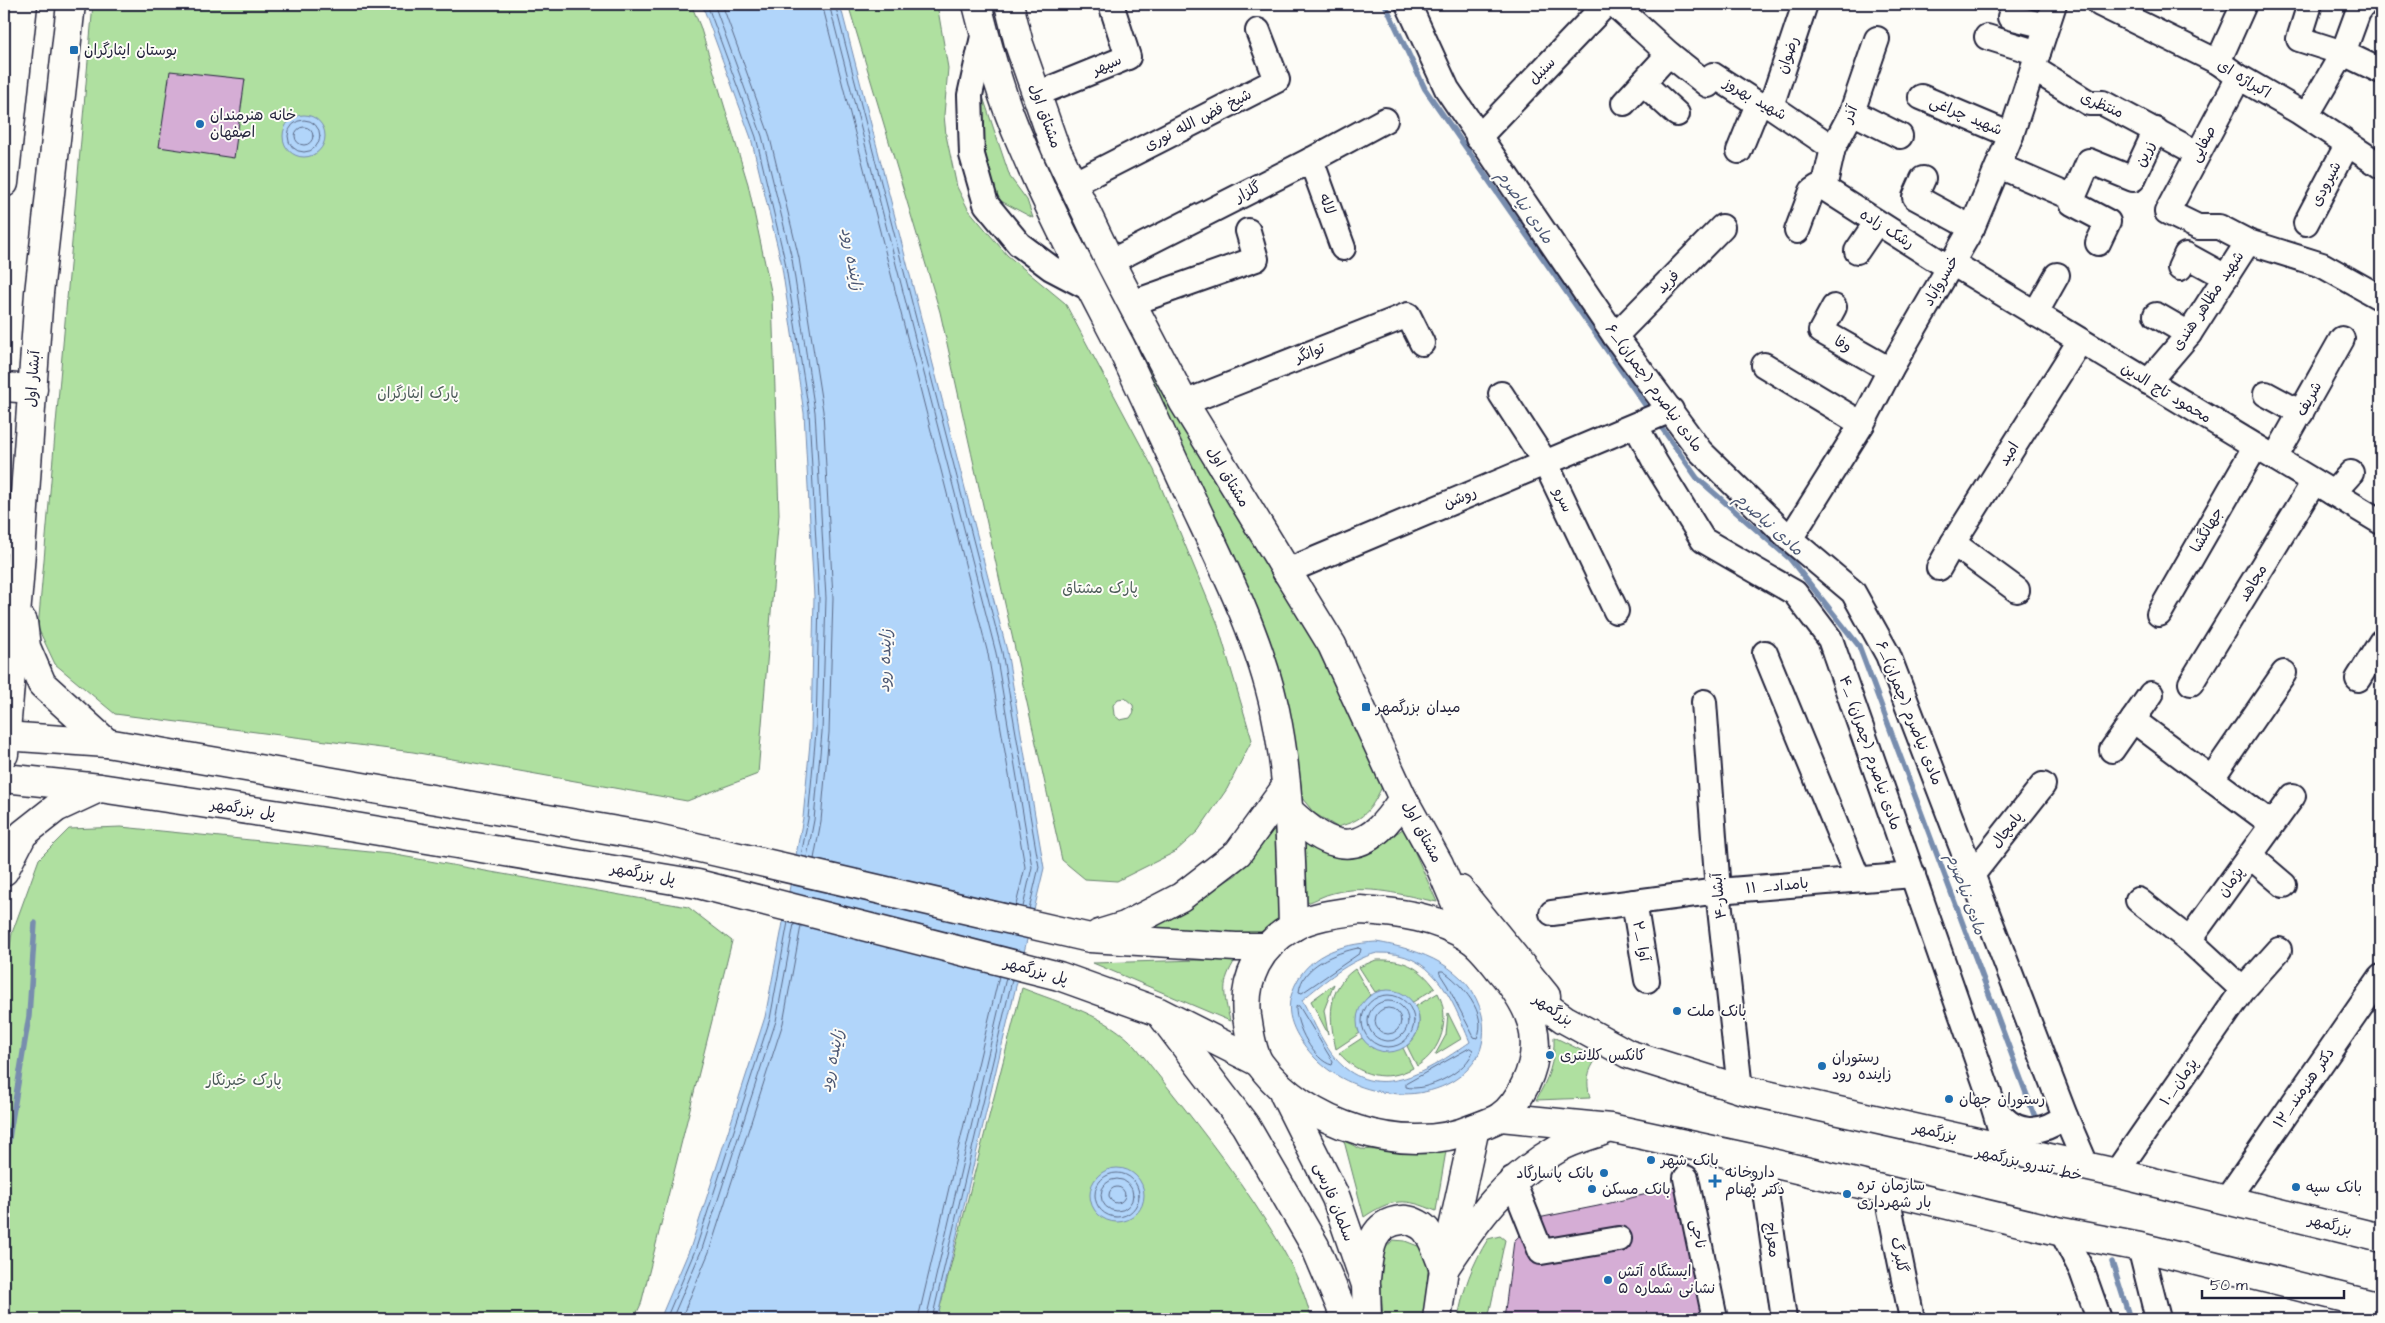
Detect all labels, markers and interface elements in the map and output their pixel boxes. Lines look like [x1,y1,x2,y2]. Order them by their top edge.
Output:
street label: رضوان [1772,33,1804,77]
place label: بوستان ایثارگران [84,40,177,61]
marker: بوستان ایثارگران [68,44,80,56]
street label: سپهر [1087,49,1125,82]
street label: سنبل [1524,52,1560,90]
street label: اکبراژه ای [2213,54,2275,104]
street label: شهید بهروز [1719,72,1790,125]
street label: مشتاق اول [1024,81,1066,151]
street label: شیخ فض الله نوری [1141,84,1255,156]
street label: منتظری [2077,87,2127,123]
street label: شهید چراغی [1926,91,2006,141]
street label: آذر [1837,101,1864,127]
place label: خانه هنرمندان اصفهان [210,105,296,143]
marker: خانه هنرمندان اصفهان [194,118,206,130]
street label: صفایی [2185,122,2221,166]
street label: زرین [2130,137,2160,171]
street label: شیرودی [2305,158,2347,210]
water label: مادی نیاصرم [1490,165,1559,249]
street label: گلزار [1230,177,1265,208]
street label: لاله [1314,191,1340,217]
street label: رشک زاده [1856,204,1918,254]
water label: زاینده رود [836,226,868,293]
street label: شهید مظاهر هندی [2167,247,2249,355]
street label: خسروآباد [1918,252,1964,310]
street label: فرید [1652,266,1684,298]
street label: ۶_مادی نیاصرم (چمران) [1599,320,1708,457]
street label: وفا [1830,331,1856,357]
street label: توانگر [1290,338,1328,369]
street label: آبشار اول [21,349,46,408]
street label: محمود تاج الدین [2117,358,2215,428]
street label: شریف [2291,378,2327,420]
park label: پارک ایثارگران [377,383,459,404]
street label: امید [1994,438,2024,470]
street label: مشتاق اول [1202,443,1254,511]
street label: روشن [1440,482,1480,514]
street label: سرو [1548,483,1578,516]
water label: مادی نیاصرم [1729,487,1808,562]
street label: جهانگشا [2186,503,2228,557]
street label: مجاهد [2234,560,2272,606]
park label: پارک مشتاق [1062,578,1138,599]
water label: زاینده رود [873,628,897,693]
street label: ۶_مادی نیاصرم (چمران) [1870,638,1948,789]
street label: ۴_ مادی نیاصرم (چمران) [1833,673,1906,833]
place label: میدان بزرگمهر [1374,697,1460,718]
marker: میدان بزرگمهر [1360,701,1372,713]
street label: پل بزرگمهر [207,794,277,824]
street label: مشتاق اول [1397,797,1447,867]
street label: پامچال [1986,807,2028,853]
water label: مادی نیاصرم [1940,849,1991,939]
street label: پل بزرگمهر [607,858,677,890]
street label: پژمان [2213,862,2249,902]
street label: ۴-آبشار [1706,871,1732,920]
street label: ۱۱ _بامداد [1745,873,1809,899]
street label: ۲_ آوا [1627,919,1655,964]
street label: پل بزرگمهر [1000,952,1070,990]
street label: بزرگمهر [1527,988,1577,1031]
place label: بانک ملت [1687,1001,1747,1022]
marker: بانک ملت [1671,1005,1683,1017]
water label: زاینده رود [815,1027,850,1094]
street label: ۱۲_دکتر هنرمند [2268,1044,2340,1132]
place label: کانکس کلانتری [1560,1045,1646,1066]
place label: رستوران زاینده رود [1832,1047,1891,1085]
marker: کانکس کلانتری [1544,1049,1556,1061]
street label: ۱۰_پژمان [2155,1054,2203,1110]
marker: رستوران زاینده رود [1816,1060,1828,1072]
park label: پارک خبرنگار [205,1070,282,1091]
place label: رستوران جهان [1959,1089,2045,1110]
marker: رستوران جهان [1943,1093,1955,1105]
street label: بزرگمهر [1909,1117,1959,1147]
street label: خط تندرو بزرگمهر [1972,1141,2084,1186]
place label: بانک شهر [1659,1150,1719,1171]
marker: بانک شهر [1645,1154,1657,1166]
street label: سلمان فارسی [1309,1159,1359,1245]
place label: داروخانه دکتر بهنام [1725,1162,1785,1201]
place label: بانک پاسارگاد [1516,1163,1594,1184]
marker: بانک پاسارگاد [1598,1167,1610,1179]
marker: داروخانه دکتر بهنام [1709,1175,1721,1187]
place label: سازمان تره بار شهرداری [1857,1175,1931,1213]
place label: بانک سپه [2306,1177,2362,1198]
place label: بانک مسکن [1602,1179,1671,1200]
marker: بانک سپه [2290,1181,2302,1193]
marker: بانک مسکن [1586,1183,1598,1195]
marker: سازمان تره بار شهرداری [1841,1188,1853,1200]
street label: بزرگمهر [2304,1209,2354,1241]
street label: ناجی [1685,1218,1711,1250]
street label: معراج [1759,1221,1785,1259]
street label: گلبرگ [1885,1235,1913,1275]
place label: ایستگاه آتش نشانی شماره ۵ [1618,1261,1715,1299]
scale bar [2202,1268,2345,1300]
marker: ایستگاه آتش نشانی شماره ۵ [1602,1274,1614,1286]
text: 50 m [2210,1275,2248,1296]

